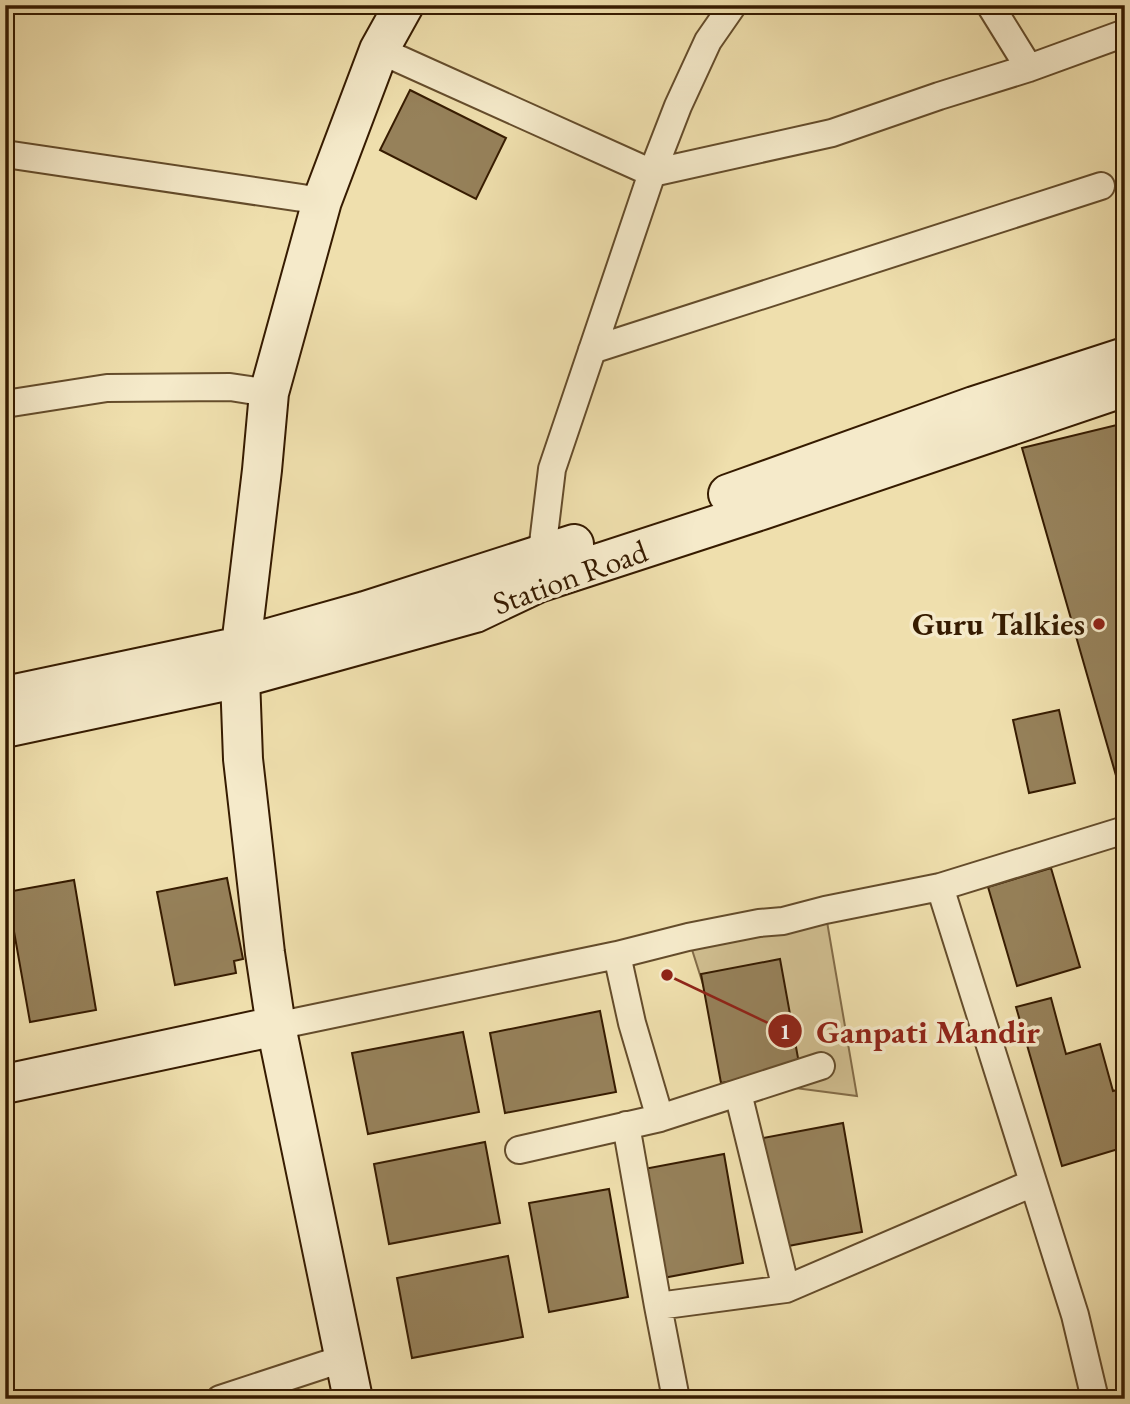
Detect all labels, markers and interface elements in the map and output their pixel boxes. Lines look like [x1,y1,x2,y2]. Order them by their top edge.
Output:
street label: Station Road [487,529,654,624]
place label: Guru Talkies [912,603,1085,645]
marker: Guru Talkies [1091,616,1107,632]
callout: Ganpati Mandir [767,1004,1054,1058]
text: Ganpati Mandir [816,1010,1040,1053]
text: 1 [779,1018,791,1045]

